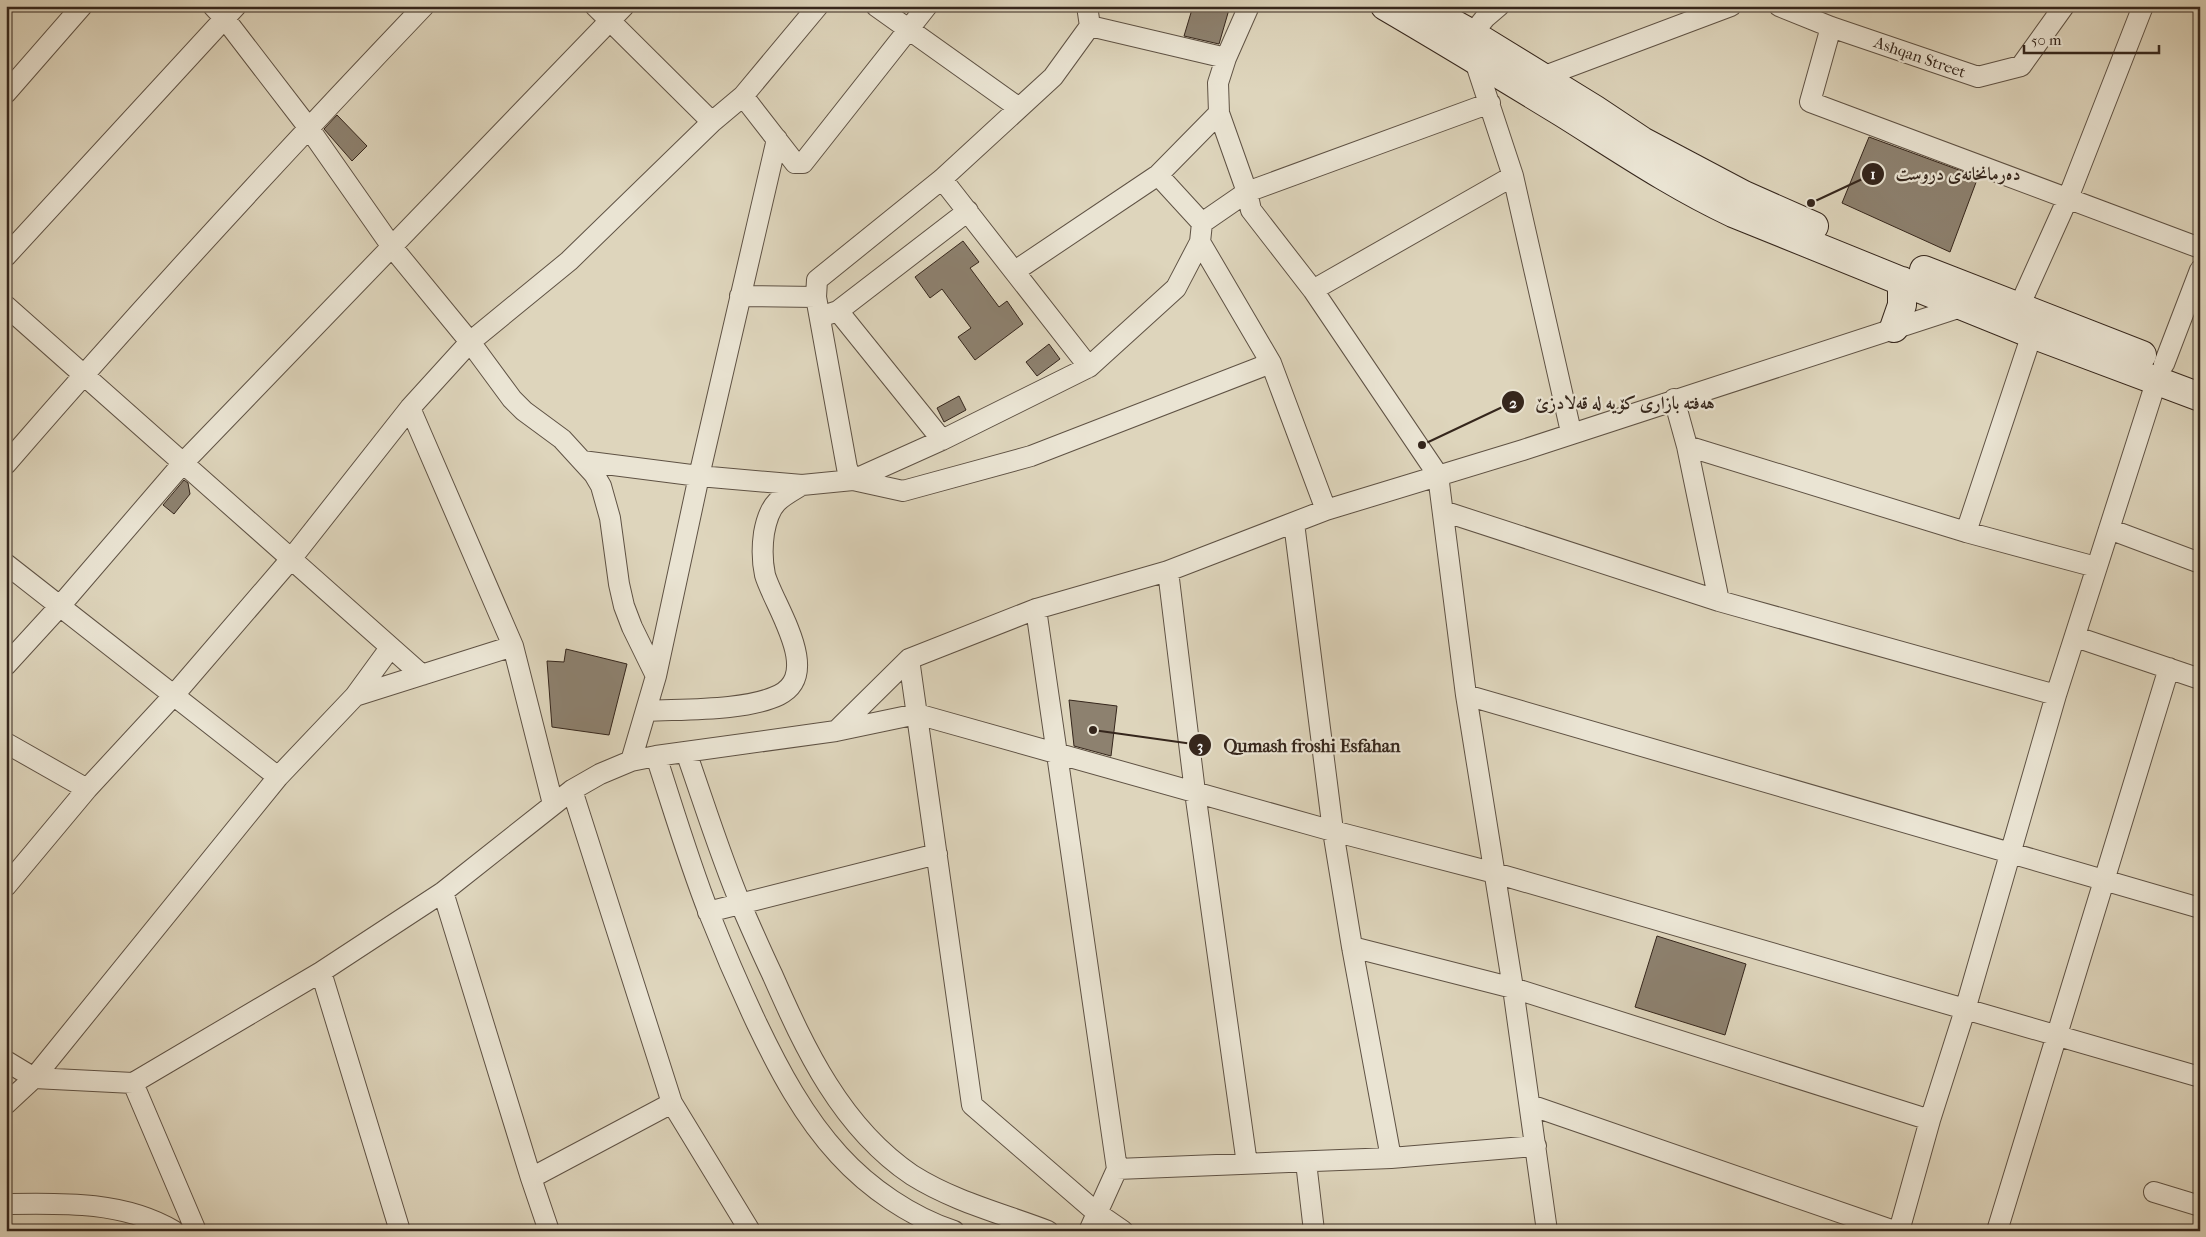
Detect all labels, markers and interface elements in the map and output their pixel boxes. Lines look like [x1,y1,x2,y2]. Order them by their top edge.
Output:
scale bar [2024,22,2158,54]
text: 50 m [2031,31,2062,49]
street label: Ashqan Street [1871,32,1969,82]
callout: دەرمانخانەی دروست [1861,157,2031,190]
text: دەرمانخانەی دروست [1895,164,2021,185]
text: 1 [1870,165,1876,183]
callout: هەفتە بازاری کۆیە لە قەلادزێ [1500,386,1725,419]
text: هەفتە بازاری کۆیە لە قەلادزێ [1535,393,1715,414]
text: 2 [1509,394,1517,412]
callout: Qumash froshi Esfahan [1188,729,1410,762]
text: Qumash froshi Esfahan [1223,736,1401,757]
text: 3 [1197,737,1203,755]

